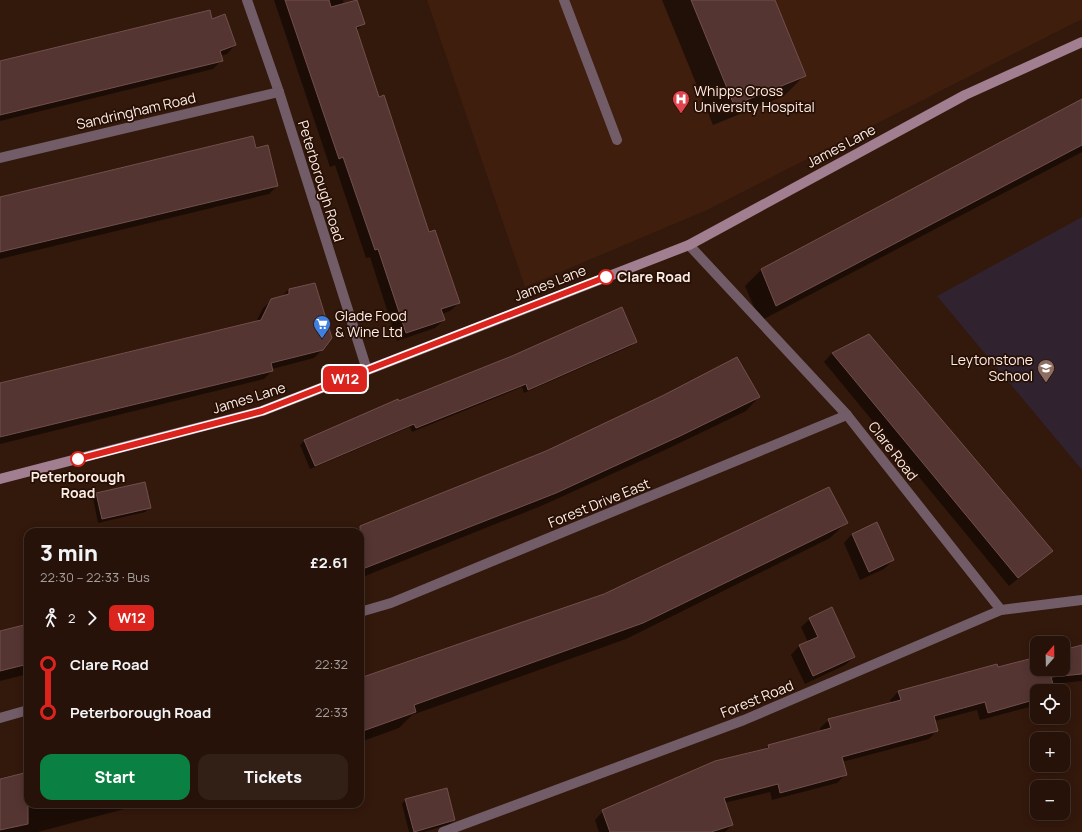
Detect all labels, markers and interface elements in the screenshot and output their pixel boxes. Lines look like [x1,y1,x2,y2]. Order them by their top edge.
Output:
place label: Whipps Cross University Hospital [694,81,815,116]
street label: Sandringham Road [74,88,197,133]
hospital icon: Whipps Cross University Hospital [671,89,691,114]
street label: Peterborough Road [294,118,349,244]
street label: James Lane [803,119,879,172]
street label: James Lane [511,260,589,305]
place label: Clare Road [617,267,691,286]
marker: Clare Road [598,269,614,285]
place label: Glade Food & Wine Ltd [335,306,407,341]
supermarket icon: Glade Food & Wine Ltd [312,314,332,339]
place label: Leytonstone School [951,350,1033,385]
school or university icon: Leytonstone School [1036,358,1056,383]
line badge: W12 [322,366,368,392]
text: W12 [331,369,359,388]
street label: James Lane [210,377,288,418]
street label: Clare Road [864,417,922,484]
marker: Peterborough Road [70,451,86,467]
place label: Peterborough Road [31,467,125,502]
street label: Forest Drive East [545,473,653,532]
text: 3 min [40,538,98,568]
text: £2.61 [310,552,348,573]
text: 22:30 – 22:33 · Bus [40,568,150,586]
icon: walk [40,607,62,629]
icon: forward [81,607,103,629]
text: W12 [117,608,146,627]
text: 2 [68,609,75,627]
north arrow [1030,636,1070,676]
map controls [1030,636,1070,820]
text: Clare Road [70,654,149,675]
text: 22:32 [315,655,348,673]
street label: Forest Road [717,675,796,722]
button: locate [1030,684,1070,724]
text: Peterborough Road [70,702,211,723]
text: 22:33 [315,703,348,721]
button: + [1030,732,1070,772]
button: Start [40,754,190,800]
button: Tickets [198,754,348,800]
button: − [1030,780,1070,820]

